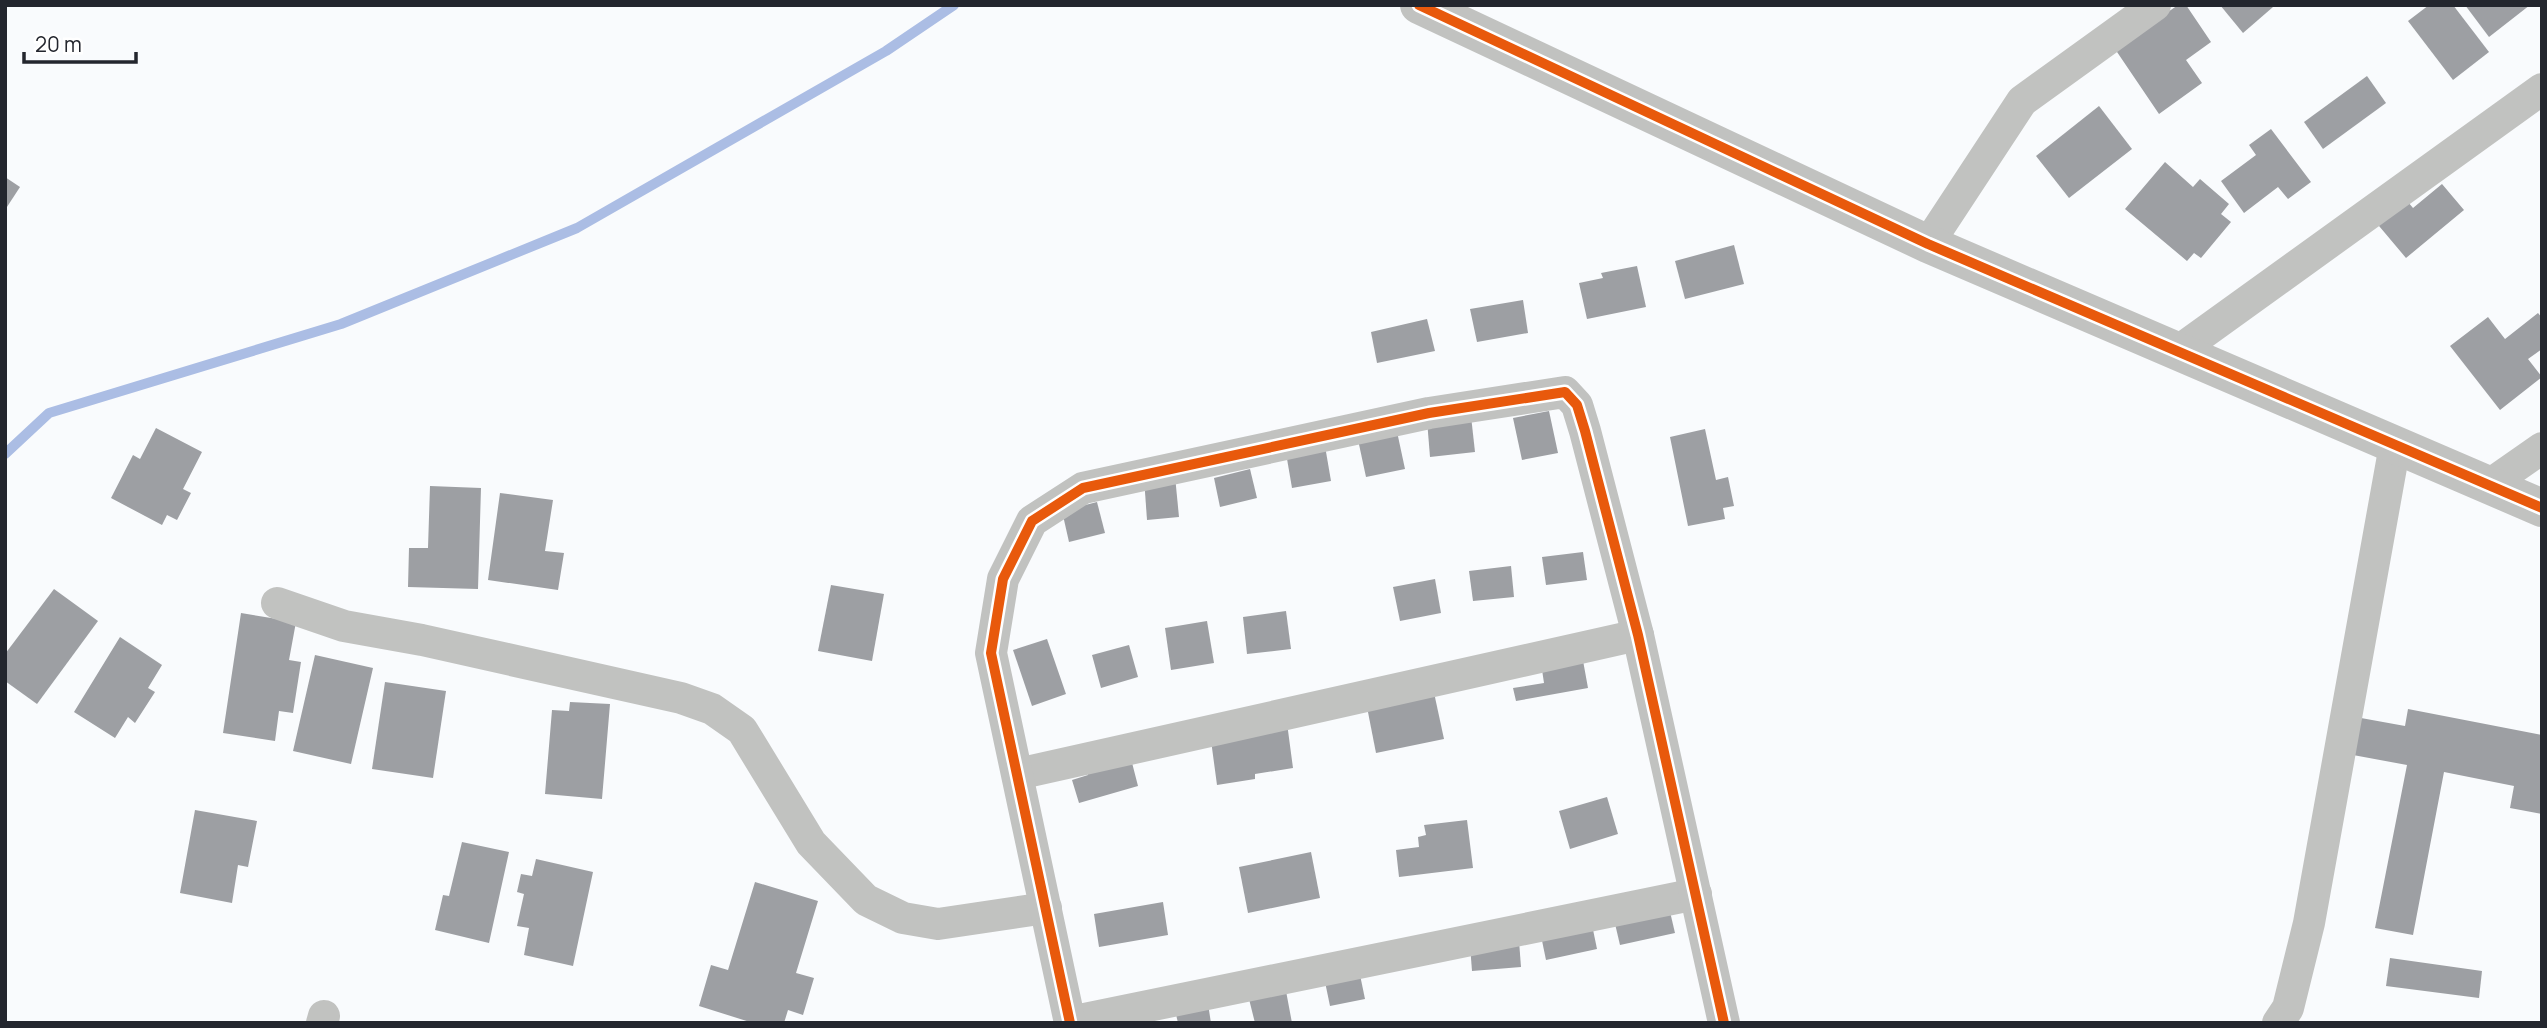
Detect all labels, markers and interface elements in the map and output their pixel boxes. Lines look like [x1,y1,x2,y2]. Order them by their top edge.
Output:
scale bar [24,21,136,65]
text: 20 m [35,30,82,58]

